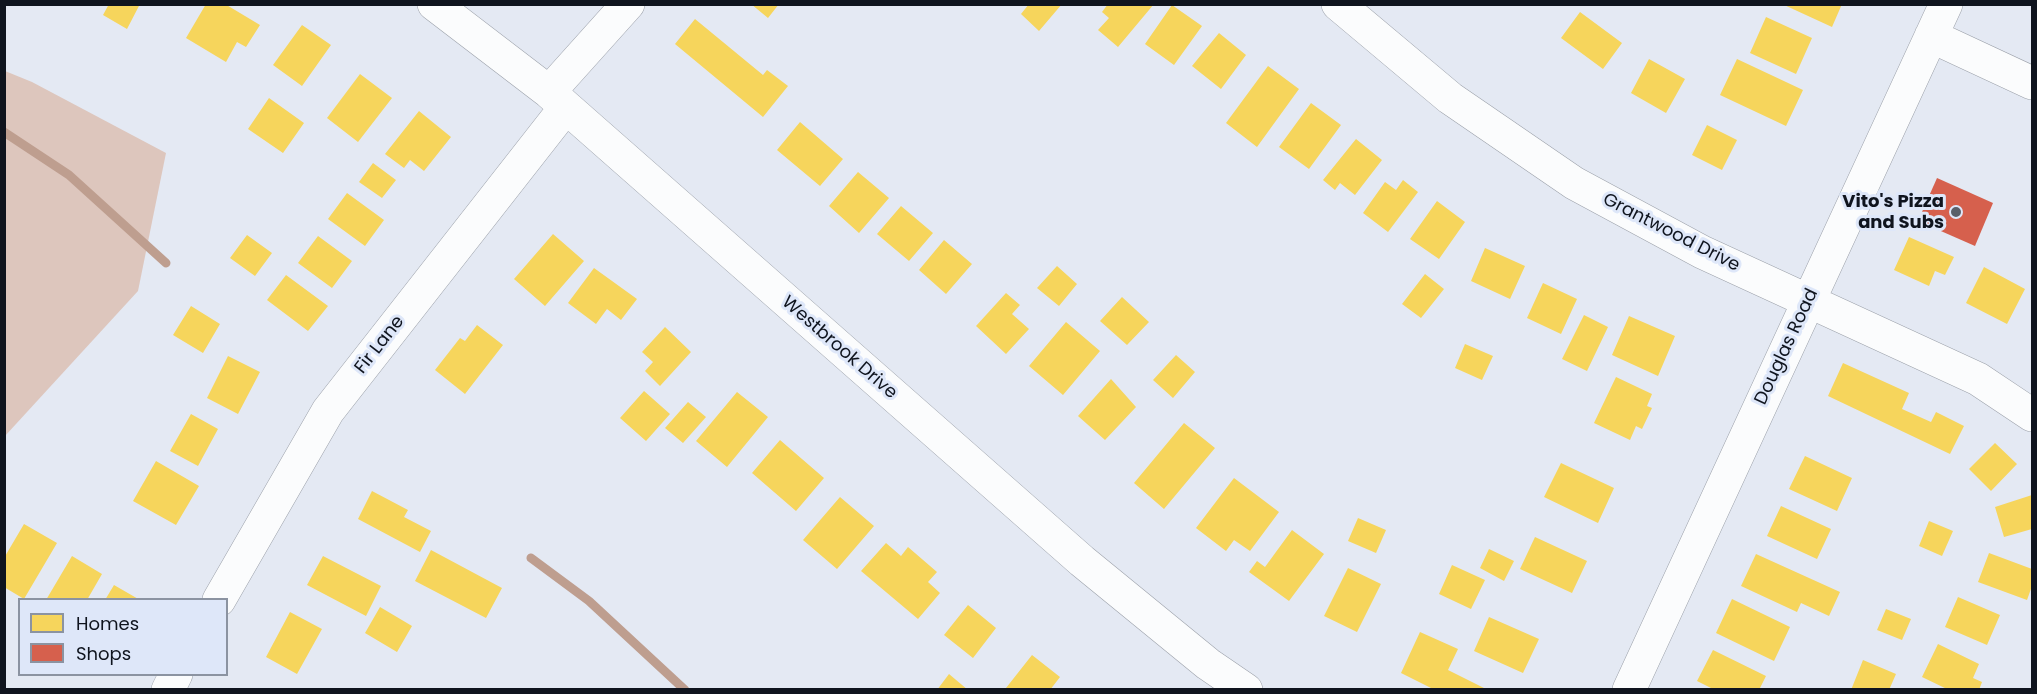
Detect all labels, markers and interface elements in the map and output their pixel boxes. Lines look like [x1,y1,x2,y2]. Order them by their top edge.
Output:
street label: Grantwood Drive [1599,189,1743,277]
place label: Vito's Pizza and Subs [1842,191,1944,234]
marker: Vito's Pizza and Subs [1949,205,1963,219]
street label: Douglas Road [1751,286,1823,408]
street label: Westbrook Drive [777,292,901,404]
street label: Fir Lane [351,312,409,378]
legend [18,598,228,676]
text: Homes [76,611,139,636]
text: Shops [76,641,131,666]

